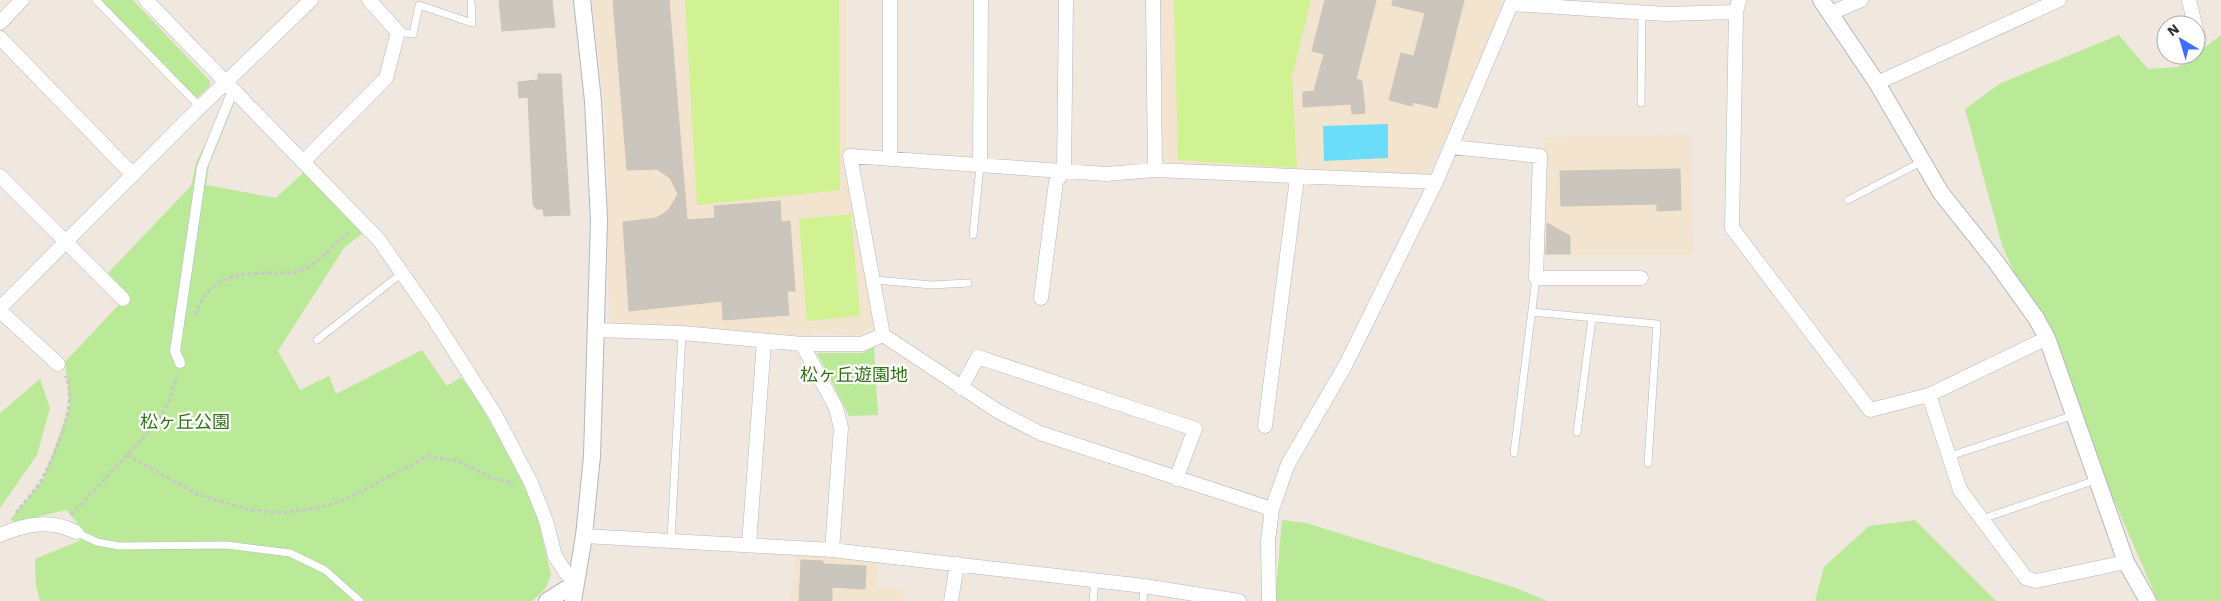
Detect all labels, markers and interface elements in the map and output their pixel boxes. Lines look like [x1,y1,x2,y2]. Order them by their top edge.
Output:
north arrow [2156,15,2206,65]
text: N [2164,20,2182,39]
park label: 松ヶ丘遊園地 [800,364,908,385]
park label: 松ヶ丘公園 [140,411,230,432]

